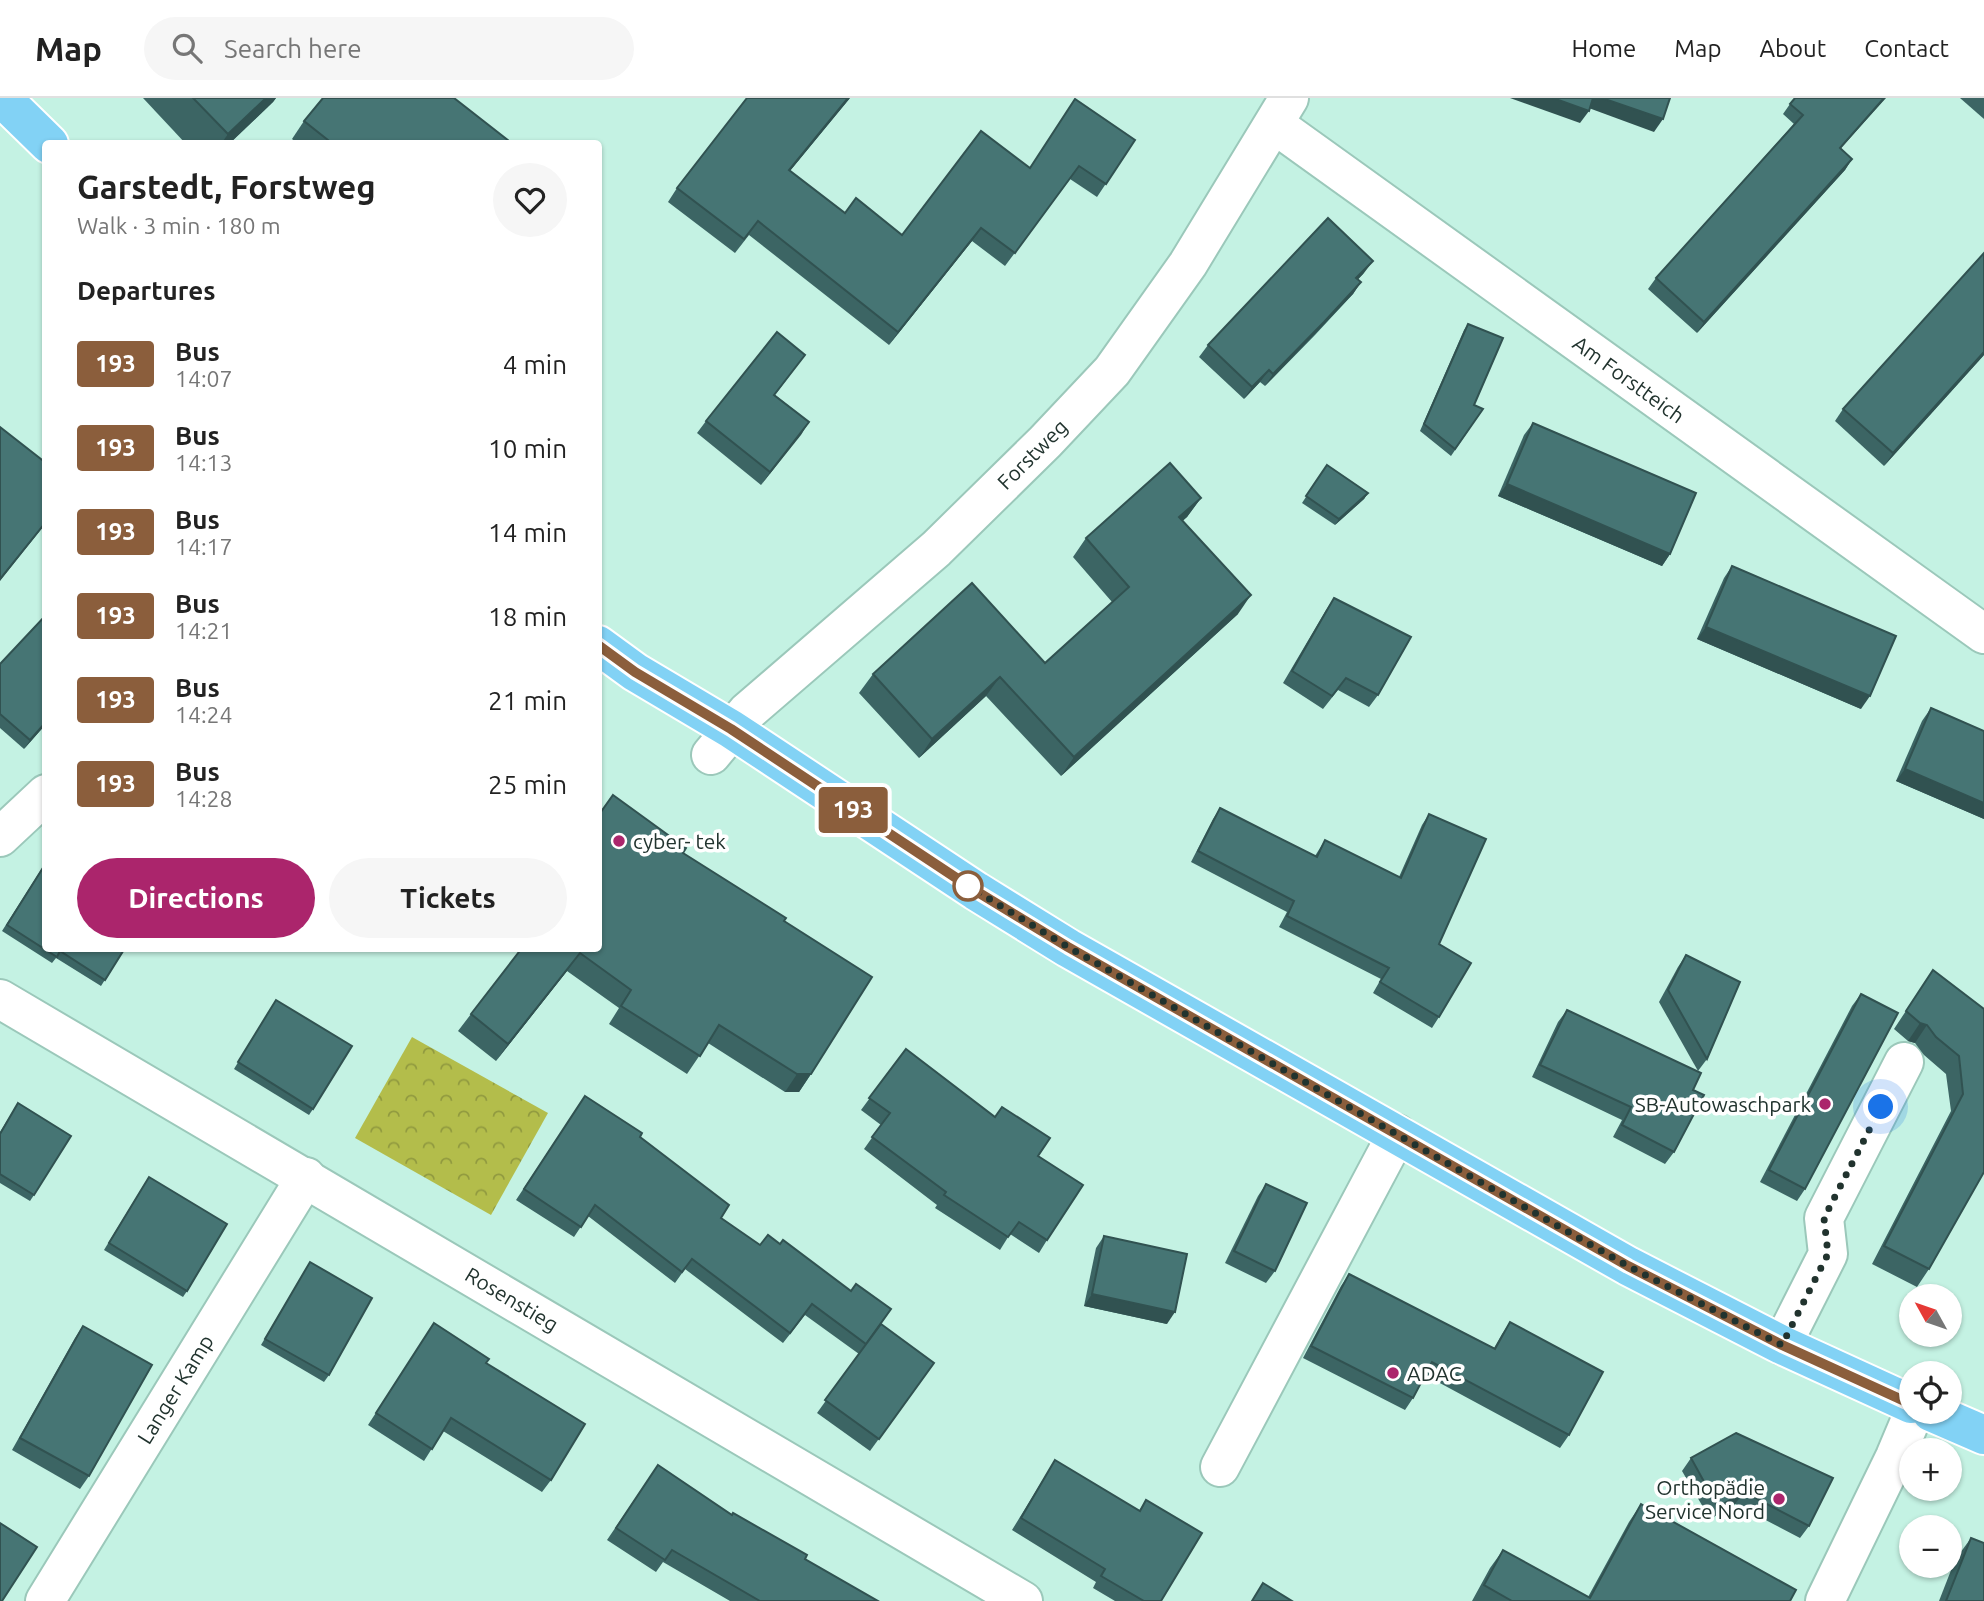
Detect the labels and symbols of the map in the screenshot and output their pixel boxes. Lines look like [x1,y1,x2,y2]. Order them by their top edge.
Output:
street label: Am Forstteich [1569,331,1689,427]
street label: Forstweg [992,414,1072,494]
line badge: 193 [813,787,893,833]
place label: cyber- tek [633,829,726,853]
marker: cyber- tek [611,833,627,849]
unlabelled marker [953,871,983,901]
your location [1863,1089,1898,1124]
place label: SB-Autowaschpark [1635,1092,1811,1116]
marker: SB-Autowaschpark [1817,1096,1833,1112]
street label: Rosenstieg [461,1262,563,1336]
north arrow [1899,1284,1962,1348]
street label: Langer Kamp [132,1330,218,1448]
place label: ADAC [1407,1361,1462,1385]
marker: ADAC [1385,1365,1401,1381]
place label: Orthopädie Service Nord [1645,1475,1765,1523]
marker: Orthopädie Service Nord [1771,1491,1787,1507]

